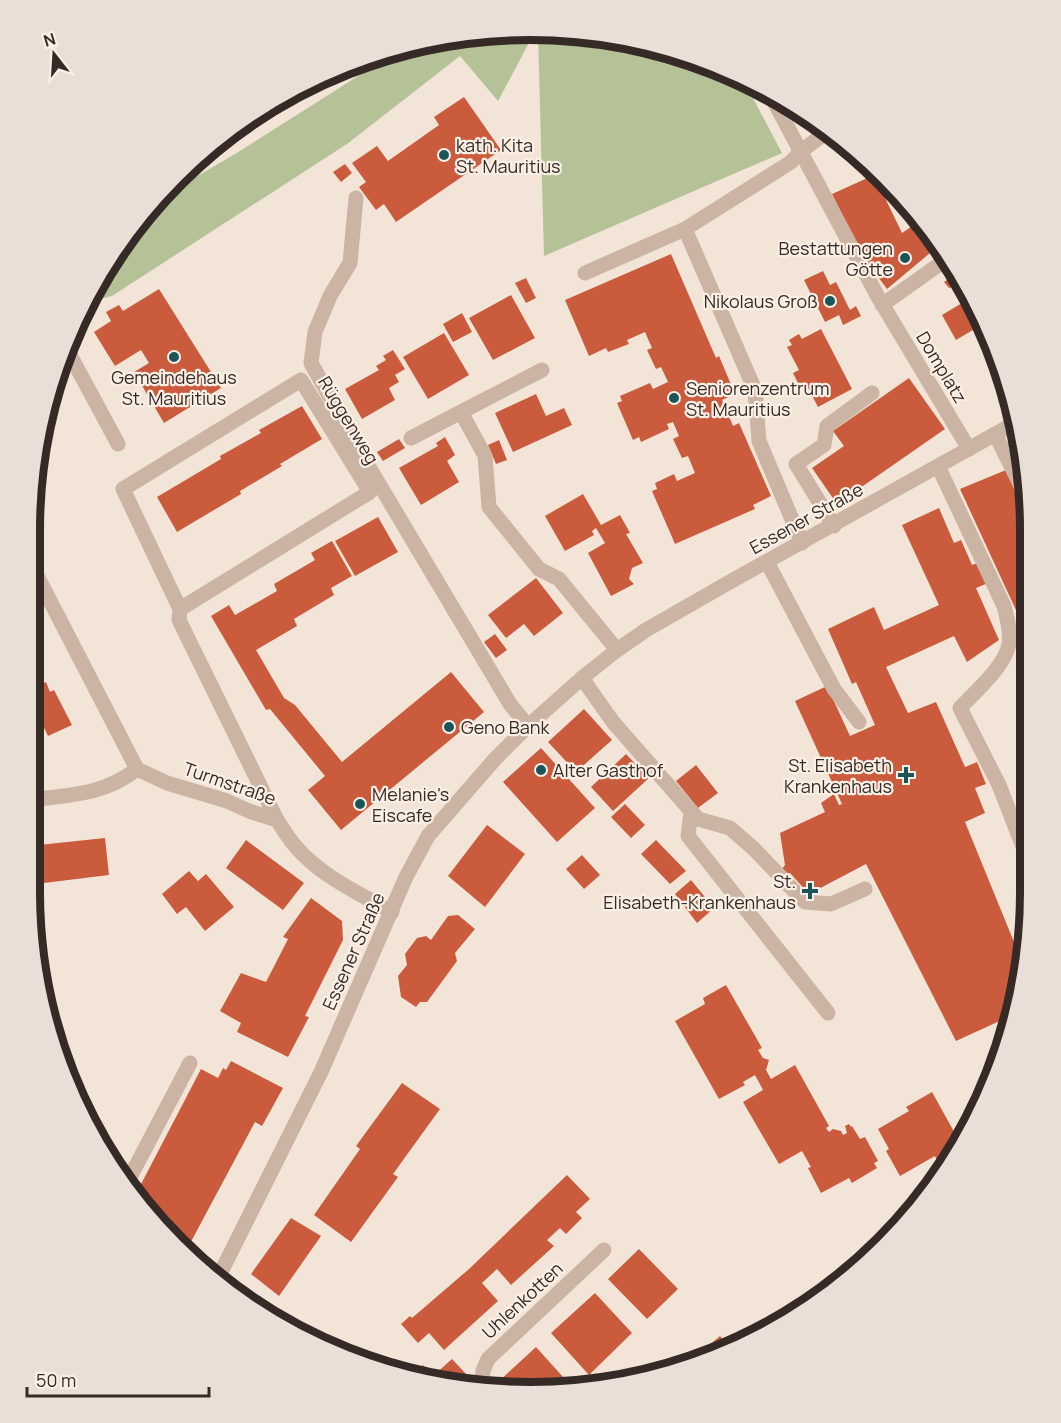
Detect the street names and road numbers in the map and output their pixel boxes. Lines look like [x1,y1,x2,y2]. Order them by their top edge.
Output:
street label: Domplatz [911,327,973,407]
street label: Rüggenweg [313,371,385,469]
street label: Essener Straße [745,477,867,559]
street label: Turmstraße [181,756,279,810]
street label: Essener Straße [316,888,390,1014]
street label: Uhlenkotten [476,1256,568,1344]

